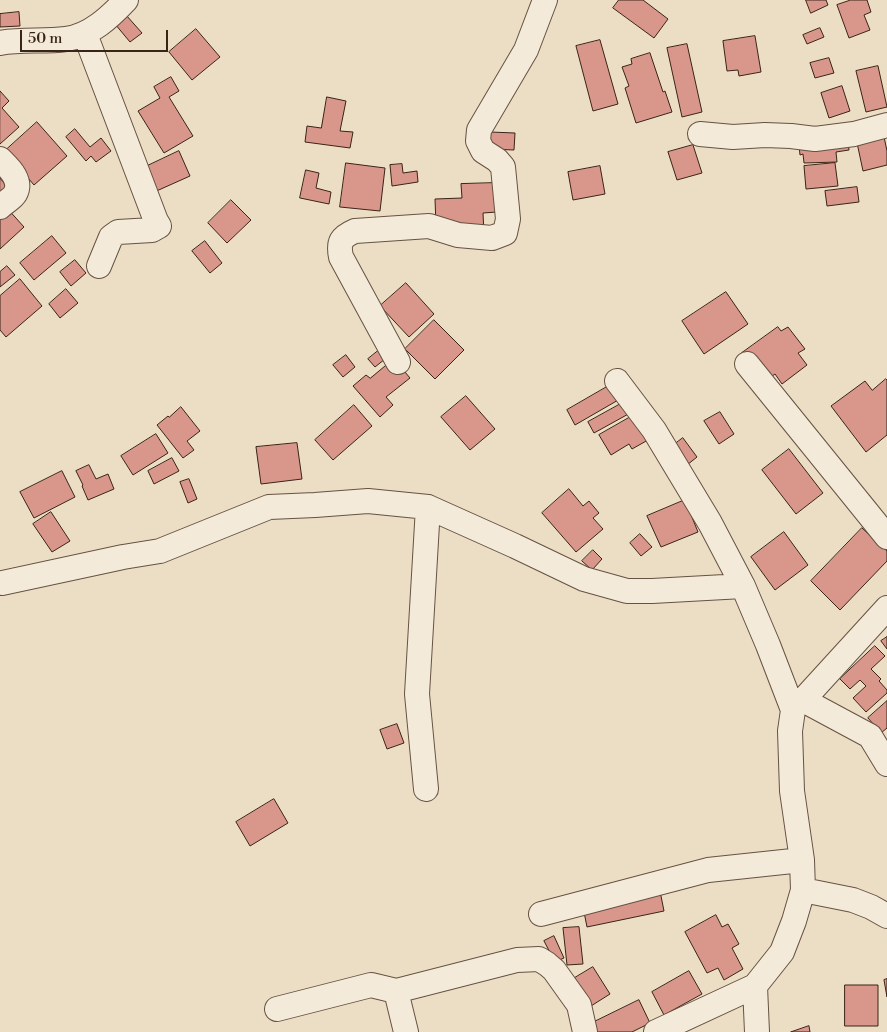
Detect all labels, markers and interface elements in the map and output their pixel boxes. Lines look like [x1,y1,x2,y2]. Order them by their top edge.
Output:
scale bar [22,20,170,52]
text: 50 m [28,29,62,48]

